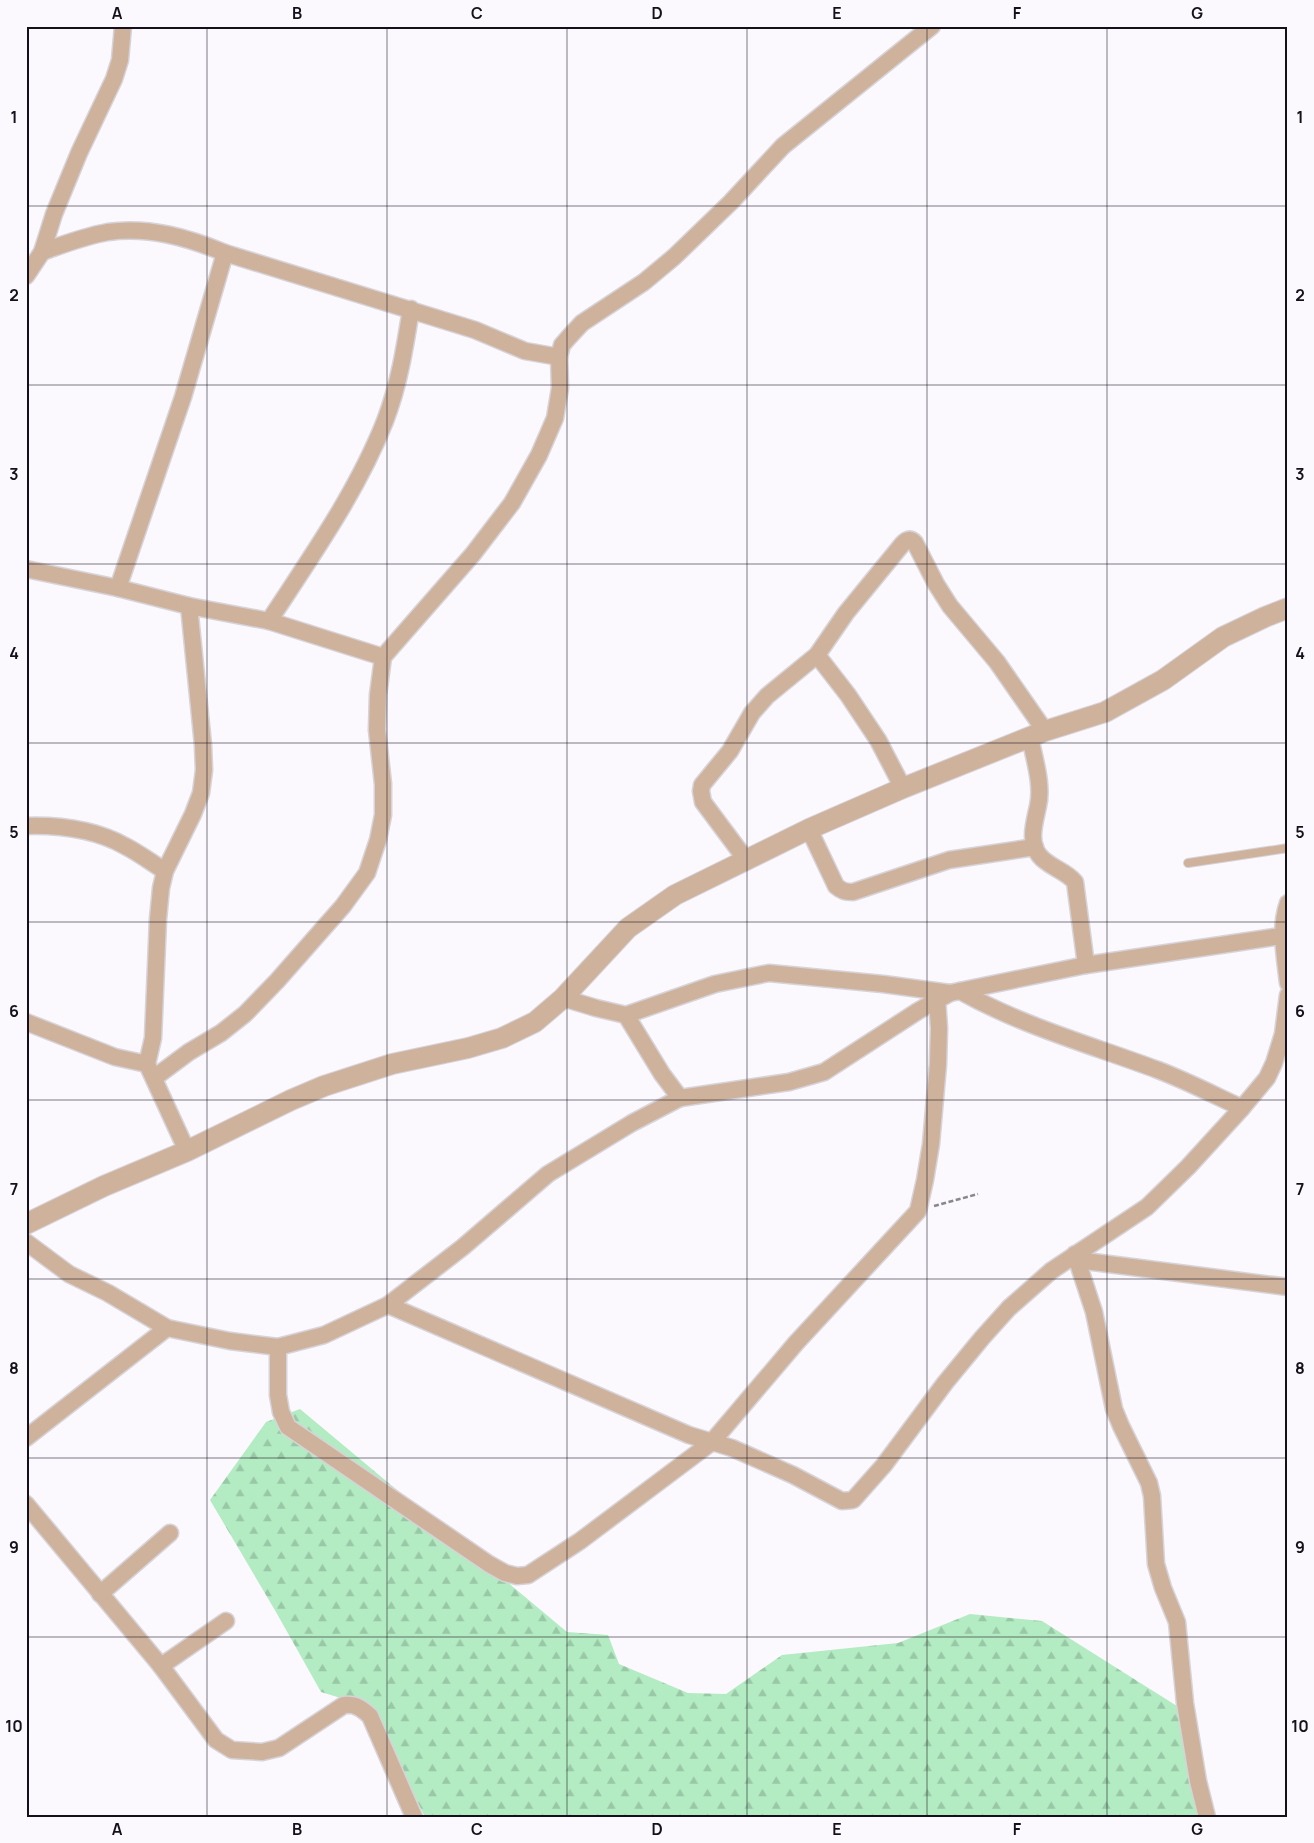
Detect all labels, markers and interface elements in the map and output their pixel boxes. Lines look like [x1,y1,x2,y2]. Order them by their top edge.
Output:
text: A [112,2,123,24]
text: B [292,2,302,24]
text: C [471,2,483,24]
text: D [651,2,663,24]
text: E [832,2,842,24]
text: F [1013,2,1022,24]
text: G [1191,2,1203,24]
text: 1 [10,106,18,128]
text: 1 [1296,106,1304,128]
text: 2 [9,284,19,306]
text: 2 [1295,284,1305,306]
text: 3 [9,463,19,485]
text: 3 [1295,463,1305,485]
text: 4 [9,642,19,664]
text: 4 [1295,642,1305,664]
text: 5 [9,821,19,843]
text: 5 [1295,821,1305,843]
text: 6 [9,1000,19,1022]
text: 6 [1295,1000,1305,1022]
text: 7 [10,1178,18,1200]
text: 7 [1296,1178,1304,1200]
text: 8 [9,1357,19,1379]
text: 8 [1295,1357,1305,1379]
text: 9 [9,1536,19,1558]
text: 9 [1295,1536,1305,1558]
text: 10 [5,1715,23,1737]
text: 10 [1291,1715,1309,1737]
text: A [112,1818,123,1840]
text: B [292,1818,302,1840]
text: C [471,1818,483,1840]
text: D [651,1818,663,1840]
text: E [832,1818,842,1840]
text: F [1013,1818,1022,1840]
text: G [1191,1818,1203,1840]

